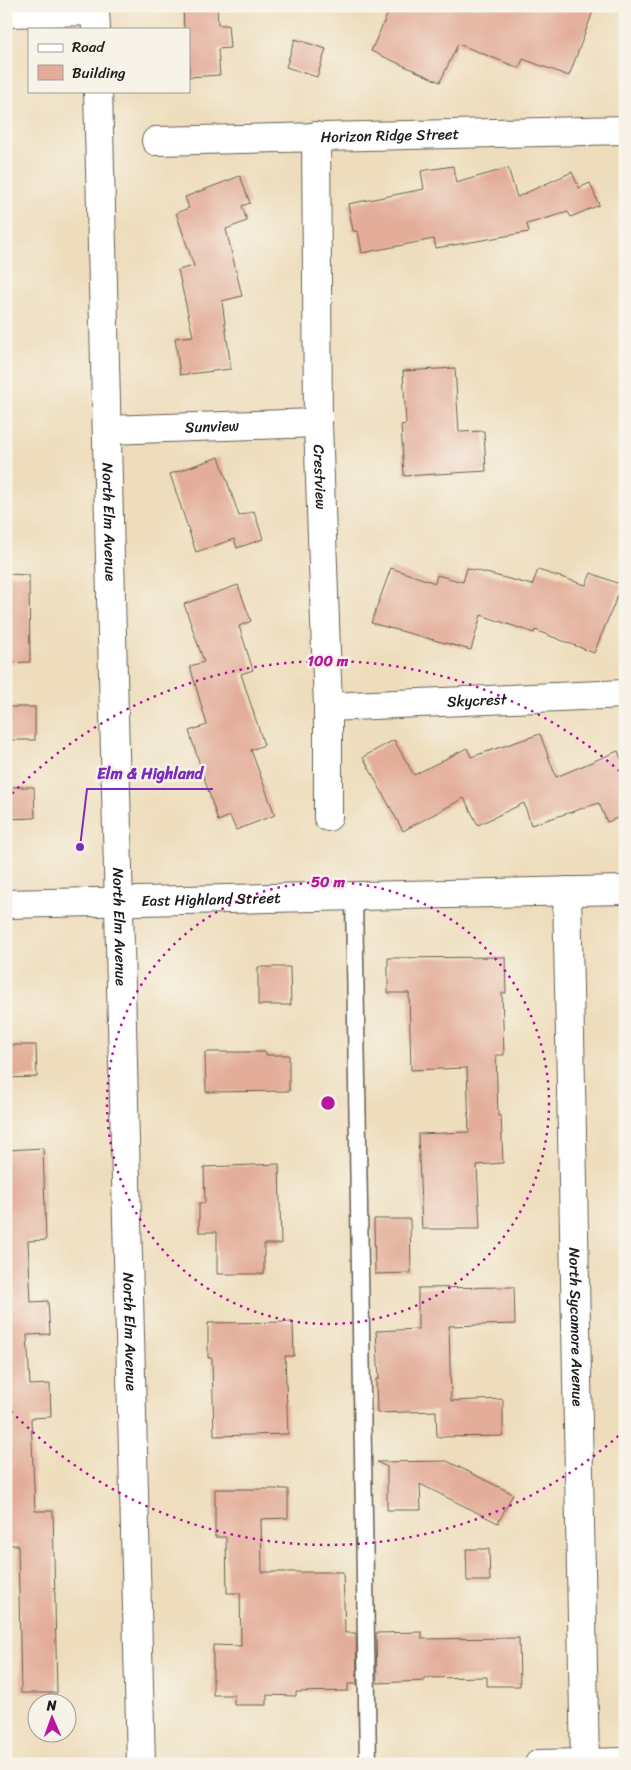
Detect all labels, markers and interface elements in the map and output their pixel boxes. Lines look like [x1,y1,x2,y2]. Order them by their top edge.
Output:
legend [28,28,190,92]
text: Road [72,34,105,60]
text: Building [72,60,126,86]
street label: Horizon Ridge Street [320,121,460,150]
street label: Sunview [184,413,240,440]
street label: Crestview [306,444,334,510]
street label: North Elm Avenue [95,462,124,581]
text: 100 m [308,648,349,674]
street label: Skycrest [447,686,508,715]
callout: Elm & Highland [87,758,213,789]
text: Elm & Highland [97,759,205,788]
street label: North Elm Avenue [105,867,134,986]
text: 50 m [311,869,346,895]
street label: East Highland Street [141,885,281,914]
centre of rings [319,1094,337,1112]
street label: North Sycamore Avenue [561,1247,591,1407]
street label: North Elm Avenue [115,1272,144,1391]
north arrow [28,1692,78,1742]
text: N [45,1693,57,1718]

